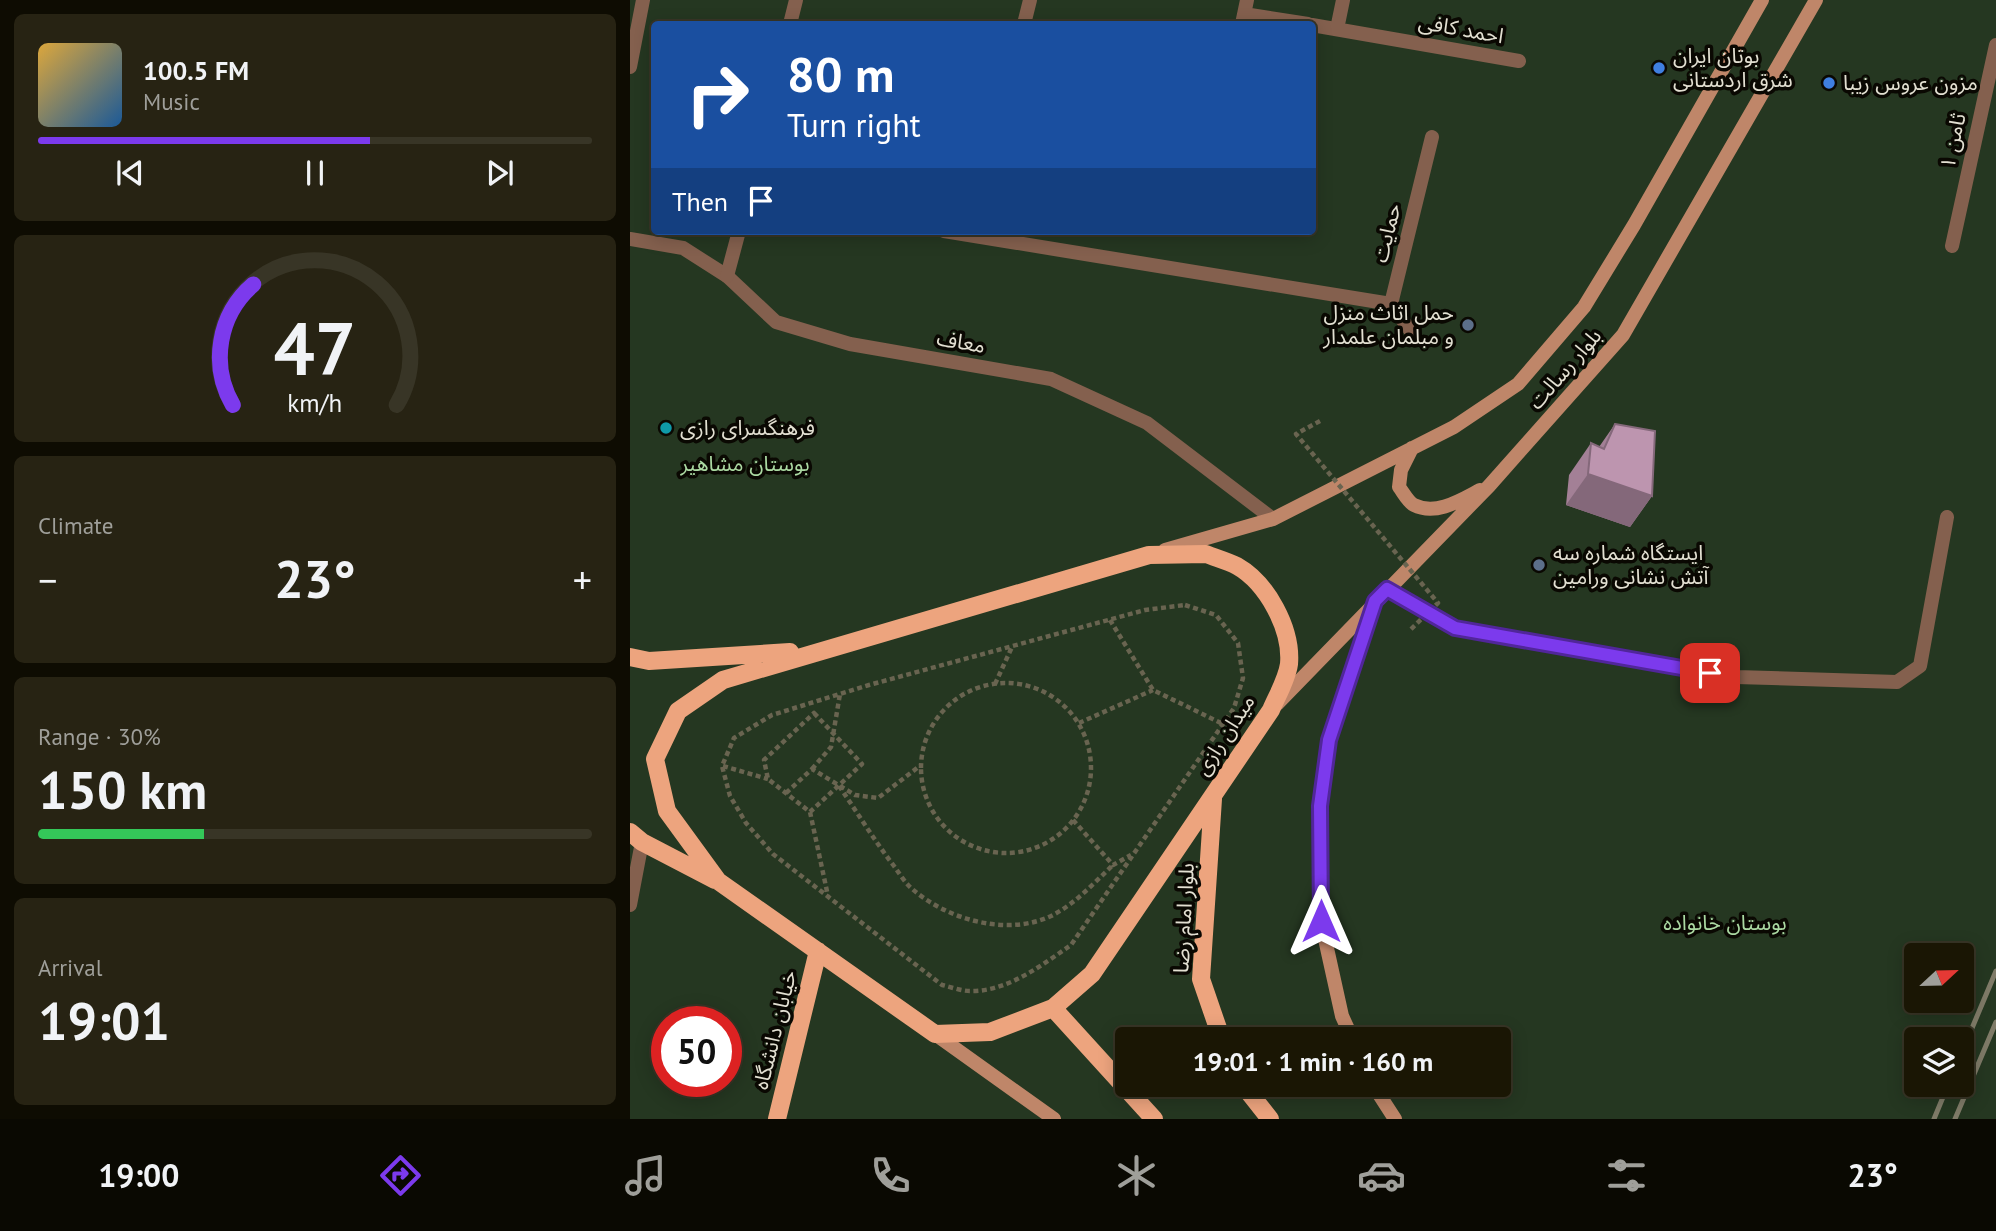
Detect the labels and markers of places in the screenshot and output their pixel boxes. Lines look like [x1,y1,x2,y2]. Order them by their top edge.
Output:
place label: بوتان ایران شرق اردستانی [1673,42,1793,93]
marker: بوتان ایران شرق اردستانی [1651,60,1667,76]
place label: مزون عروس زیبا [1843,69,1978,96]
marker: مزون عروس زیبا [1821,75,1837,91]
place label: حمل اثاث منزل و مبلمان علمدار [1322,299,1454,350]
marker: حمل اثاث منزل و مبلمان علمدار [1460,317,1476,333]
place label: فرهنگسرای رازی [680,414,815,441]
marker: فرهنگسرای رازی [658,420,674,436]
place label: ایستگاه شماره سه آتش نشانی ورامین [1553,539,1709,590]
marker: ایستگاه شماره سه آتش نشانی ورامین [1531,557,1547,573]
pin [1680,643,1740,703]

